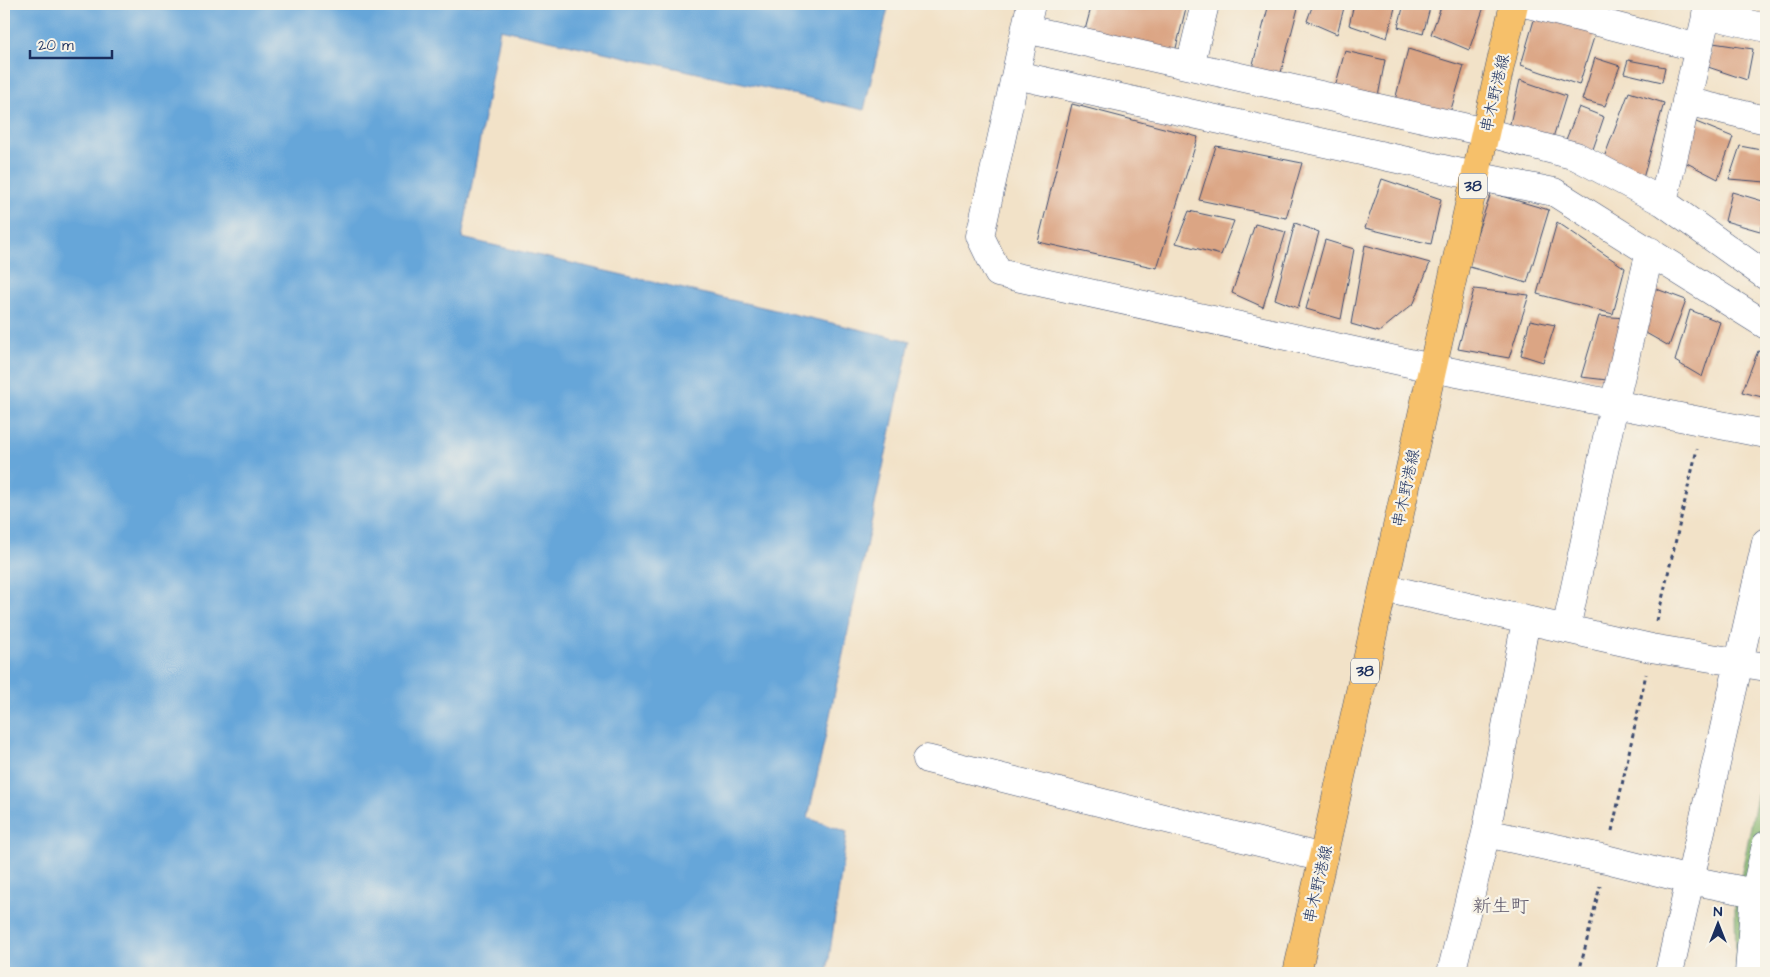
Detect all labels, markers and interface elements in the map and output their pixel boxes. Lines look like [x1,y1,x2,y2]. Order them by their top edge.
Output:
scale bar [30,28,112,60]
text: 20 m [38,35,74,56]
street label: 串木野港線 [1475,52,1515,135]
road number: 38 [1459,174,1487,198]
street label: 串木野港線 [1387,447,1425,530]
road number: 38 [1351,658,1379,684]
street label: 串木野港線 [1298,843,1338,926]
district label: 新生町 [1472,893,1530,920]
north arrow [1692,900,1742,950]
text: N [1714,902,1723,922]

